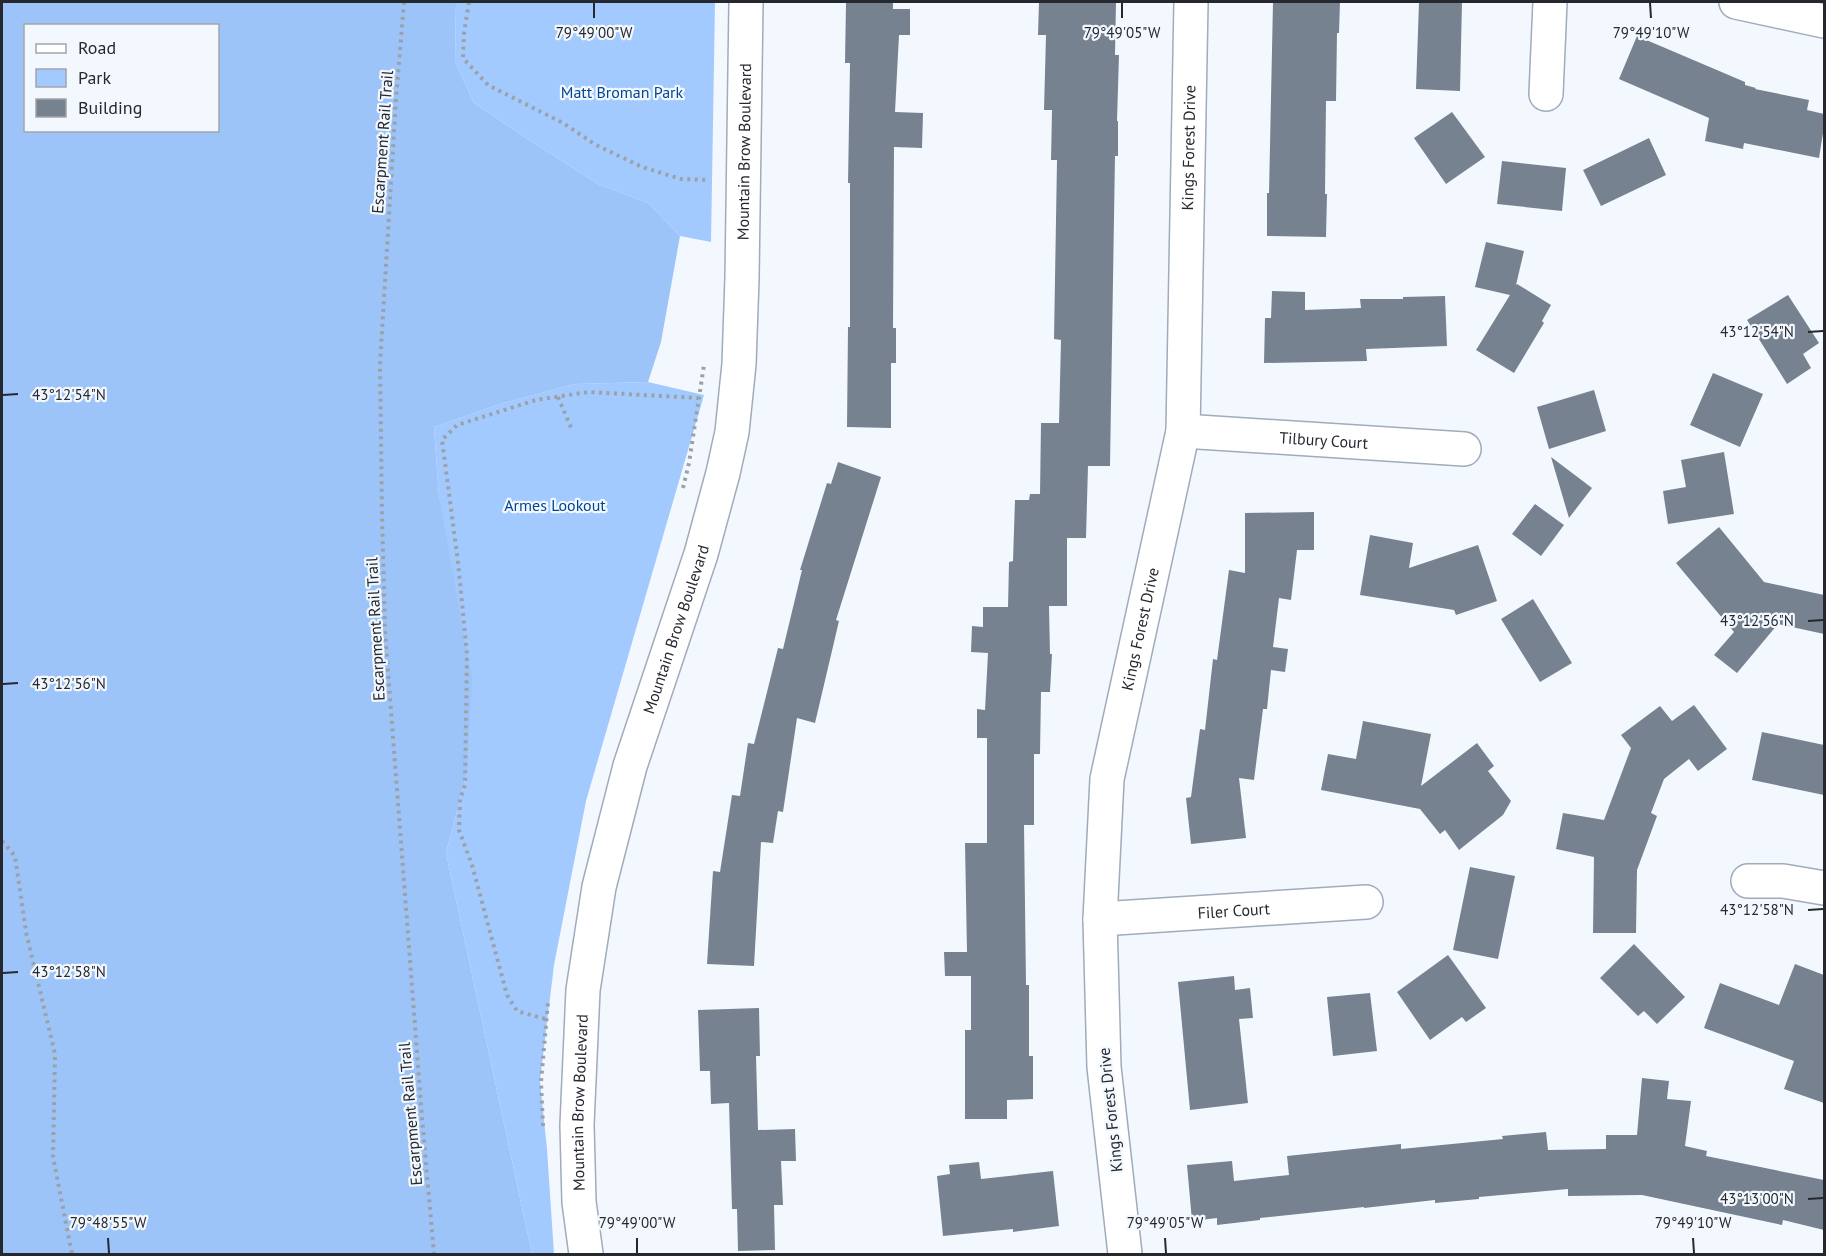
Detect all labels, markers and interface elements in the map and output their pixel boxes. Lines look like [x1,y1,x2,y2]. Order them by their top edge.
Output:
text: 79°49'00"W [556,23,633,42]
text: 79°49'05"W [1084,23,1161,42]
text: 79°49'10"W [1613,23,1690,42]
legend [24,24,219,132]
text: Road [78,36,116,59]
street label: Mountain Brow Boulevard [733,63,755,240]
text: Park [78,66,111,89]
street label: Escarpment Rail Trail [367,69,397,214]
park label: Matt Broman Park [561,82,684,102]
street label: Kings Forest Drive [1177,85,1199,210]
text: Building [78,96,142,119]
text: 43°12'54"N [1720,322,1794,341]
text: 43°12'54"N [32,385,106,404]
street label: Tilbury Court [1279,427,1369,453]
park label: Armes Lookout [504,495,606,515]
street label: Mountain Brow Boulevard [638,543,713,716]
street label: Escarpment Rail Trail [361,556,389,701]
street label: Kings Forest Drive [1117,566,1163,692]
text: 43°12'56"N [1720,611,1794,630]
text: 43°12'56"N [32,674,106,693]
street label: Filer Court [1197,898,1271,923]
text: 43°12'58"N [1720,900,1794,919]
text: 43°12'58"N [32,962,106,981]
street label: Mountain Brow Boulevard [567,1014,592,1191]
street label: Escarpment Rail Trail [394,1041,426,1186]
street label: Kings Forest Drive [1094,1047,1126,1173]
text: 43°13'00"N [1720,1189,1794,1208]
text: 79°48'55"W [70,1213,147,1232]
text: 79°49'00"W [599,1213,676,1232]
text: 79°49'05"W [1127,1213,1204,1232]
text: 79°49'10"W [1655,1213,1732,1232]

